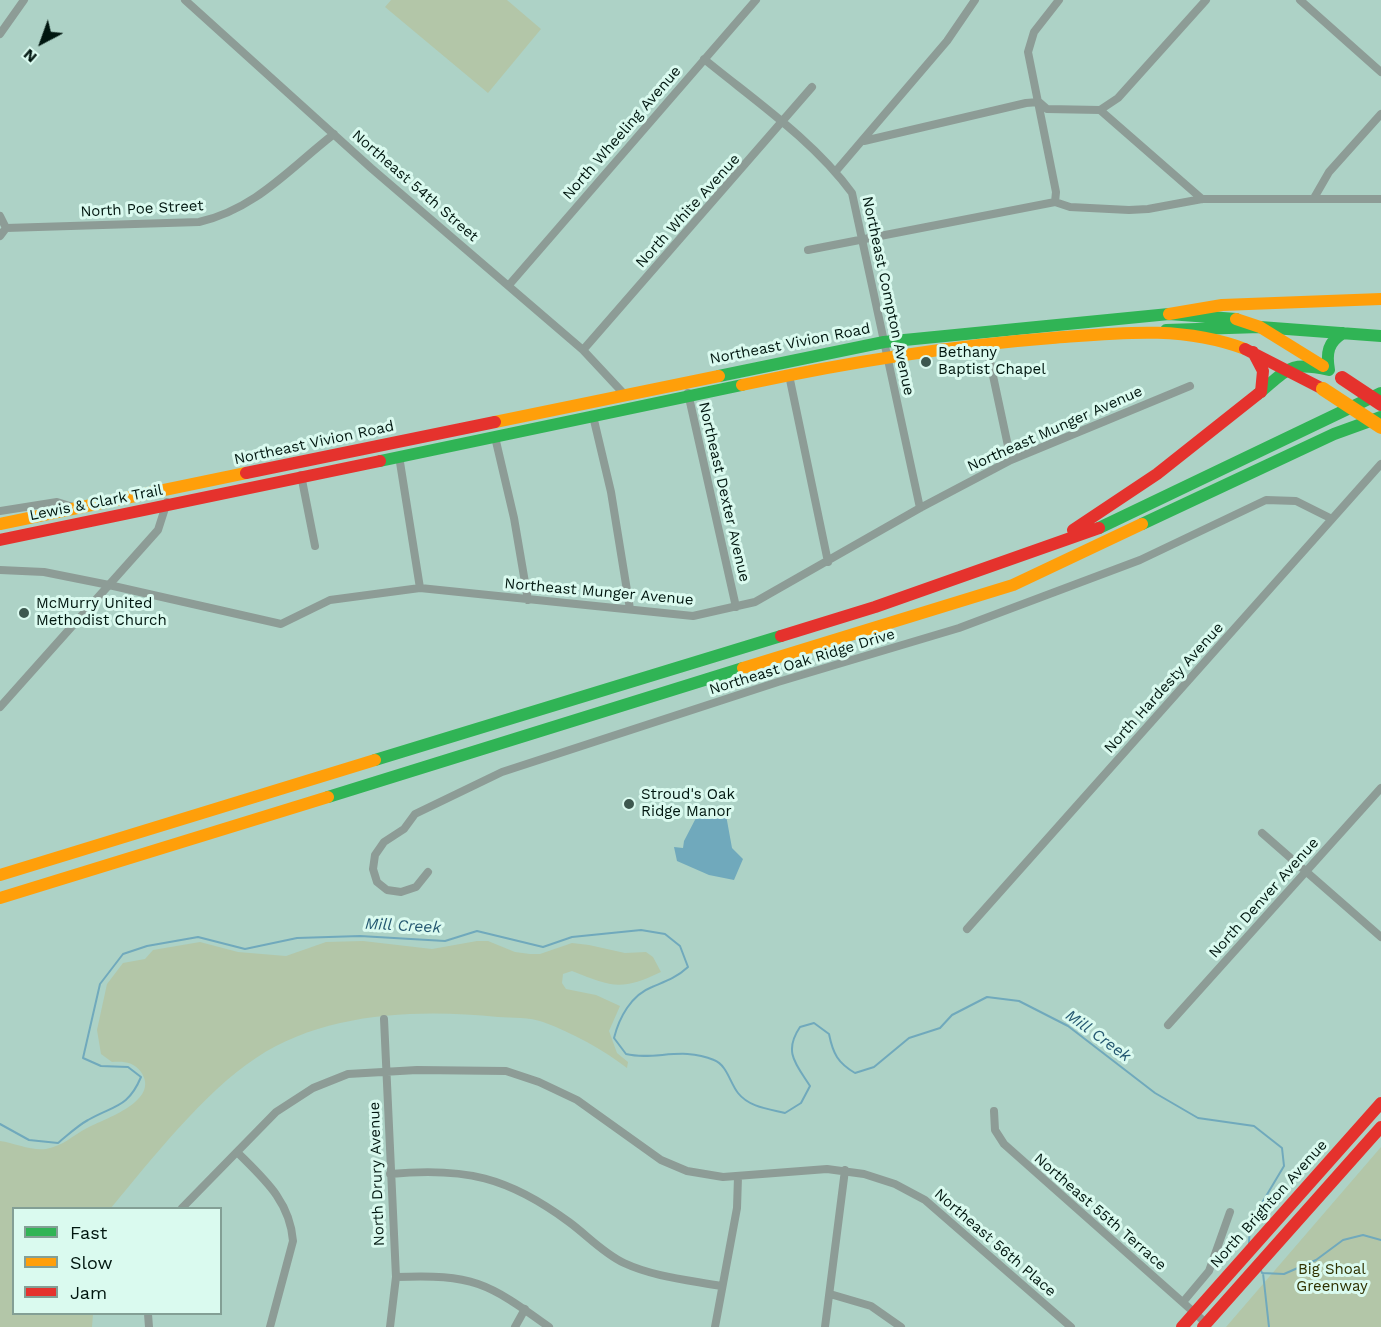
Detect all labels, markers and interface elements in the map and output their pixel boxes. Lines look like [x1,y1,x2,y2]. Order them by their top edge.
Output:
north arrow [12,12,72,72]
text: N [19,45,41,67]
street label: North Wheeling Avenue [559,62,685,204]
street label: Northeast 54th Street [348,126,482,246]
street label: North White Avenue [632,150,744,272]
street label: Northeast Compton Avenue [858,195,918,397]
street label: North Poe Street [80,197,204,221]
street label: Northeast Vivion Road [708,320,872,368]
place label: Bethany Baptist Chapel [938,344,1046,379]
marker: Bethany Baptist Chapel [919,355,933,369]
street label: Northeast Munger Avenue [965,382,1145,476]
street label: Northeast Dexter Avenue [695,400,753,584]
street label: Northeast Vivion Road [232,417,396,469]
street label: Lewis & Clark Trail [28,481,164,525]
street label: Northeast Munger Avenue [504,575,694,609]
place label: McMurry United Methodist Church [36,595,167,630]
marker: McMurry United Methodist Church [17,606,31,620]
street label: North Hardesty Avenue [1101,619,1227,757]
street label: Northeast Oak Ridge Drive [707,625,897,699]
place label: Stroud's Oak Ridge Manor [641,786,735,821]
marker: Stroud's Oak Ridge Manor [622,797,636,811]
street label: North Denver Avenue [1205,834,1323,962]
water label: Mill Creek [364,914,442,938]
water label: Mill Creek [1062,1006,1134,1066]
street label: North Drury Avenue [365,1102,389,1246]
street label: North Brighton Avenue [1207,1136,1331,1272]
street label: Northeast 55th Terrace [1030,1150,1170,1274]
street label: Northeast 56th Place [930,1185,1060,1301]
legend [12,1207,222,1315]
text: Fast [70,1222,107,1243]
text: Slow [70,1252,113,1273]
park label: Big Shoal Greenway [1296,1261,1368,1296]
text: Jam [70,1282,107,1303]

